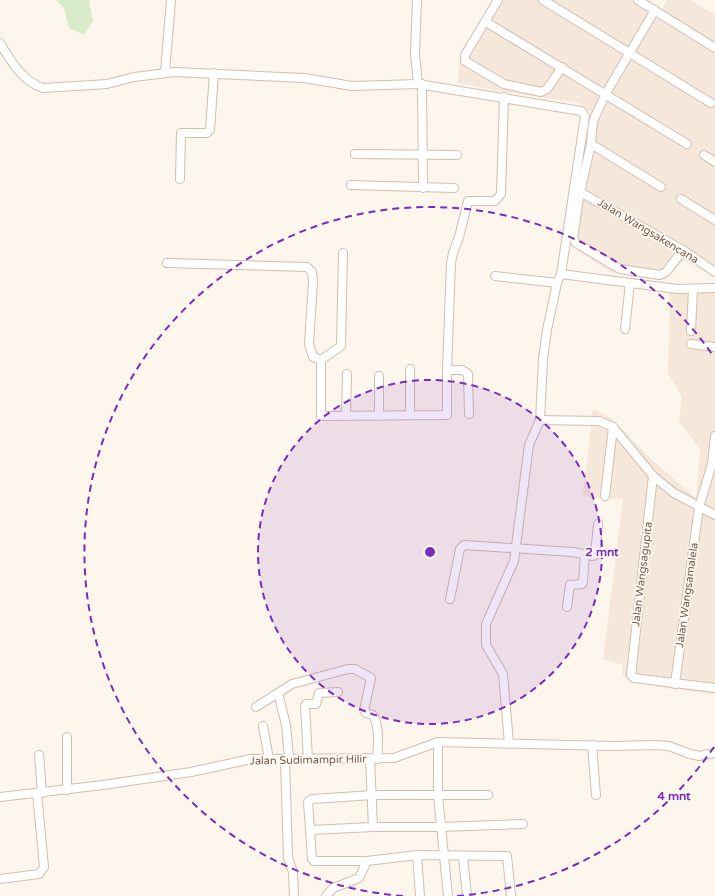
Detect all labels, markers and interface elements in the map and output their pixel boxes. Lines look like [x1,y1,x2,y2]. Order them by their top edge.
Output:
street label: Jalan Wangsakencana [595,196,701,266]
street label: Jalan Wangsagupita [629,521,655,627]
street label: Jalan Wangsamalela [673,542,701,648]
centre of rings [423,545,437,559]
text: 2 mnt [585,545,619,559]
street label: Jalan Sudimampir Hilir [250,752,367,768]
text: 4 mnt [657,789,691,803]

